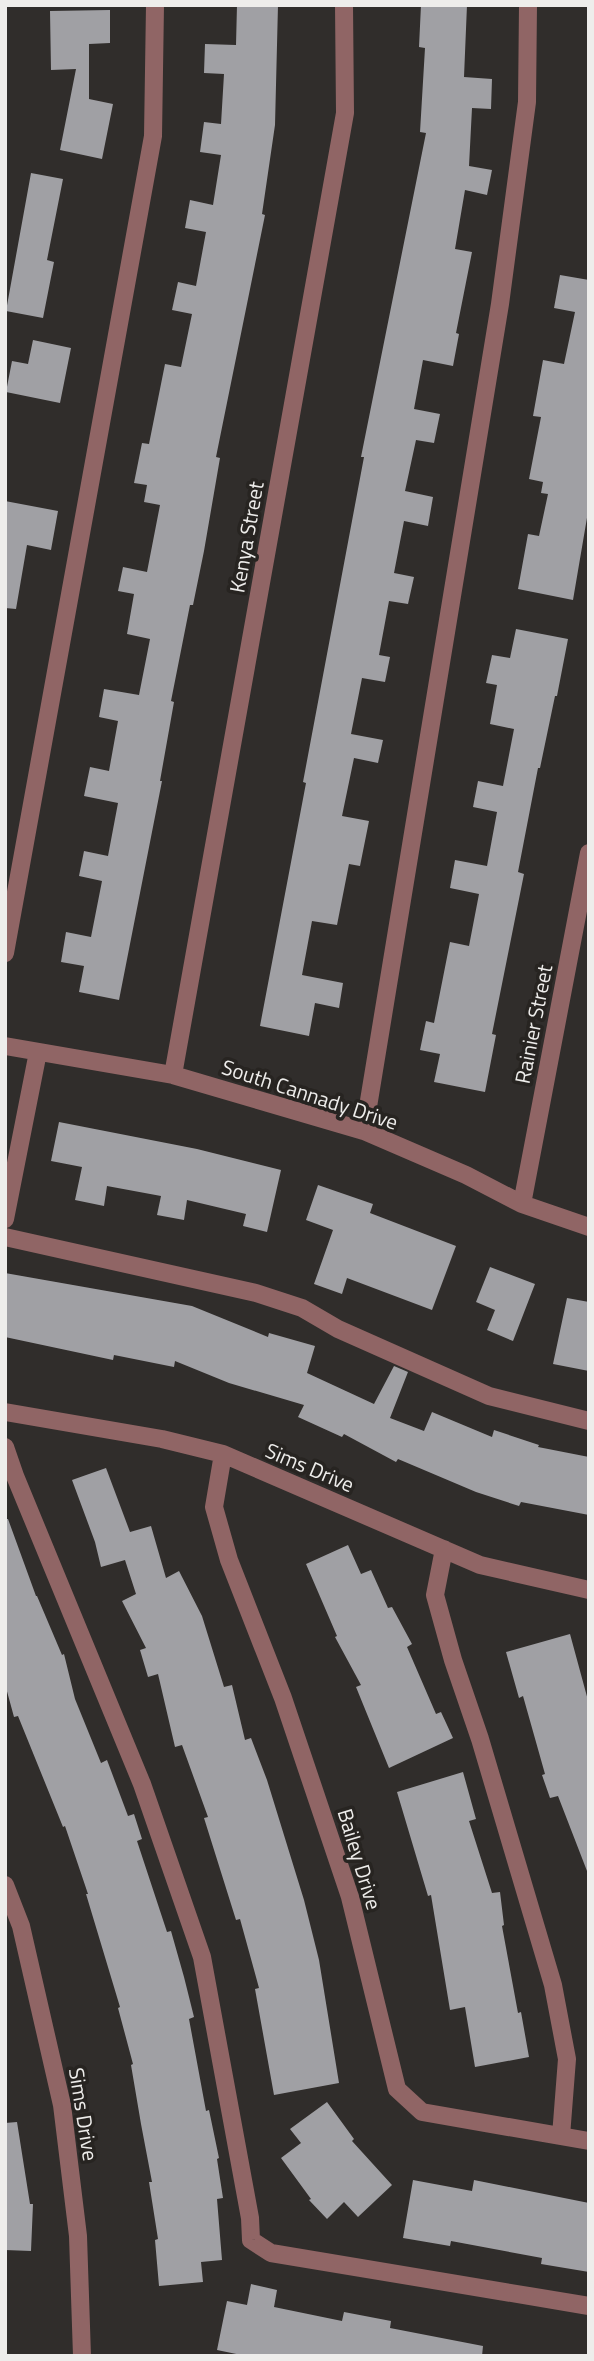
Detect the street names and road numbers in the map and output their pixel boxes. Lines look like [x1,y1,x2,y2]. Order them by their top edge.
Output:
street label: Kenya Street [220,478,272,595]
street label: Rainier Street [506,961,560,1086]
street label: South Cannady Drive [218,1050,402,1138]
street label: Sims Drive [261,1434,359,1500]
street label: Bailey Drive [329,1805,391,1913]
street label: Sims Drive [61,2065,107,2163]

